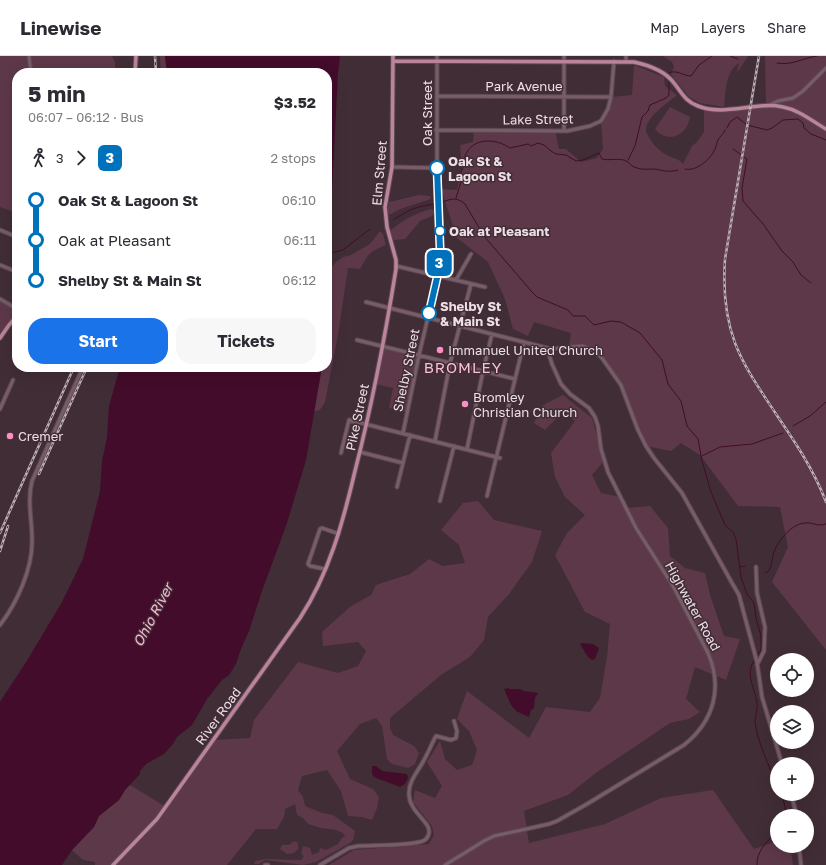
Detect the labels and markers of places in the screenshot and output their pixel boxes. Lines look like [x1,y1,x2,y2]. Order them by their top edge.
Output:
place label: Oak St & Lagoon St [448,153,512,184]
marker: Oak St & Lagoon St [429,160,445,176]
place label: Oak at Pleasant [449,223,549,239]
marker: Oak at Pleasant [434,225,446,237]
place label: Shelby St & Main St [440,298,501,329]
marker: Shelby St & Main St [421,305,437,321]
place label: Immanuel United Church [448,342,603,358]
marker: Immanuel United Church [435,345,445,355]
place label: Bromley Christian Church [473,389,577,420]
marker: Bromley Christian Church [460,399,470,409]
place label: Cremer [18,428,63,444]
marker: Cremer [5,431,15,441]

